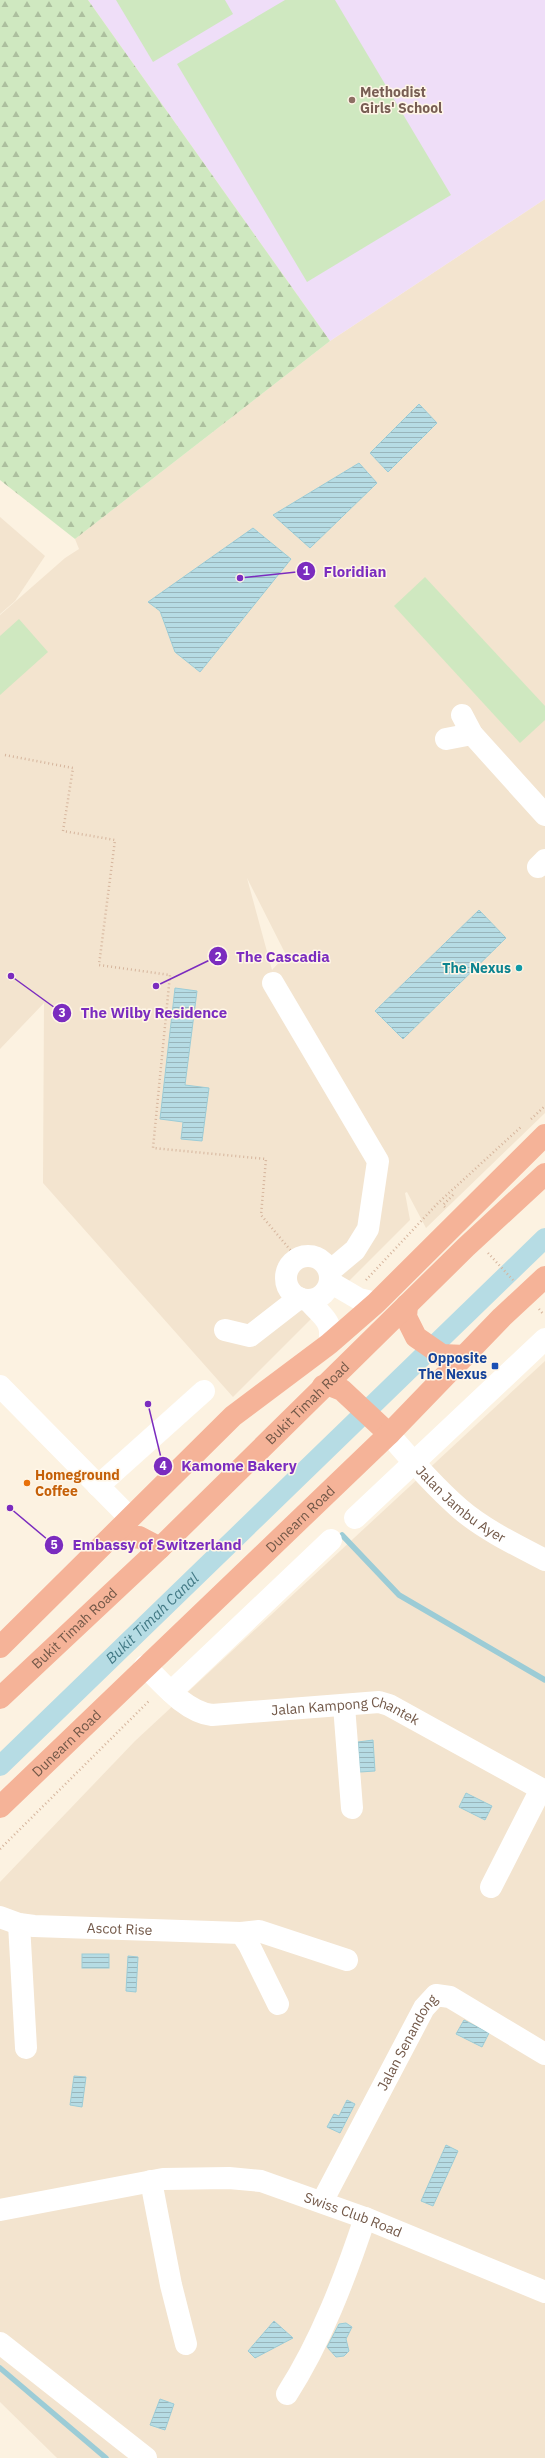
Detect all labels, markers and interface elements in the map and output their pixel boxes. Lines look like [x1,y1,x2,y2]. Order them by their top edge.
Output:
place label: Methodist Girls' School [360,83,442,117]
marker: Methodist Girls' School [347,95,357,105]
callout: Floridian [296,558,395,585]
text: Floridian [323,562,387,581]
text: 1 [302,563,310,578]
callout: The Cascadia [208,943,338,970]
text: The Cascadia [236,947,330,966]
text: 2 [214,949,222,964]
place label: The Nexus [442,959,511,977]
marker: The Nexus [514,963,524,973]
callout: The Wilby Residence [52,999,235,1026]
text: The Wilby Residence [81,1003,227,1022]
text: 3 [58,1005,66,1020]
place label: Opposite The Nexus [418,1349,487,1383]
street label: Bukit Timah Road [261,1358,353,1448]
marker: Opposite The Nexus [490,1361,500,1371]
callout: Kamome Bakery [153,1452,305,1479]
text: Kamome Bakery [181,1456,297,1475]
text: 4 [159,1458,167,1473]
street label: Jalan Jambu Ayer [412,1462,509,1547]
place label: Homeground Coffee [35,1466,120,1500]
marker: Homeground Coffee [22,1478,32,1488]
street label: Dunearn Road [262,1482,339,1556]
callout: Embassy of Switzerland [44,1532,249,1559]
text: Embassy of Switzerland [72,1535,242,1554]
text: 5 [50,1537,58,1552]
water label: Bukit Timah Canal [101,1569,203,1668]
street label: Bukit Timah Road [28,1584,121,1673]
street label: Jalan Kampong Chantek [270,1693,423,1729]
street label: Dunearn Road [28,1706,105,1781]
street label: Ascot Rise [86,1919,153,1939]
street label: Jalan Senandong [373,1990,442,2094]
street label: Swiss Club Road [302,2188,405,2241]

